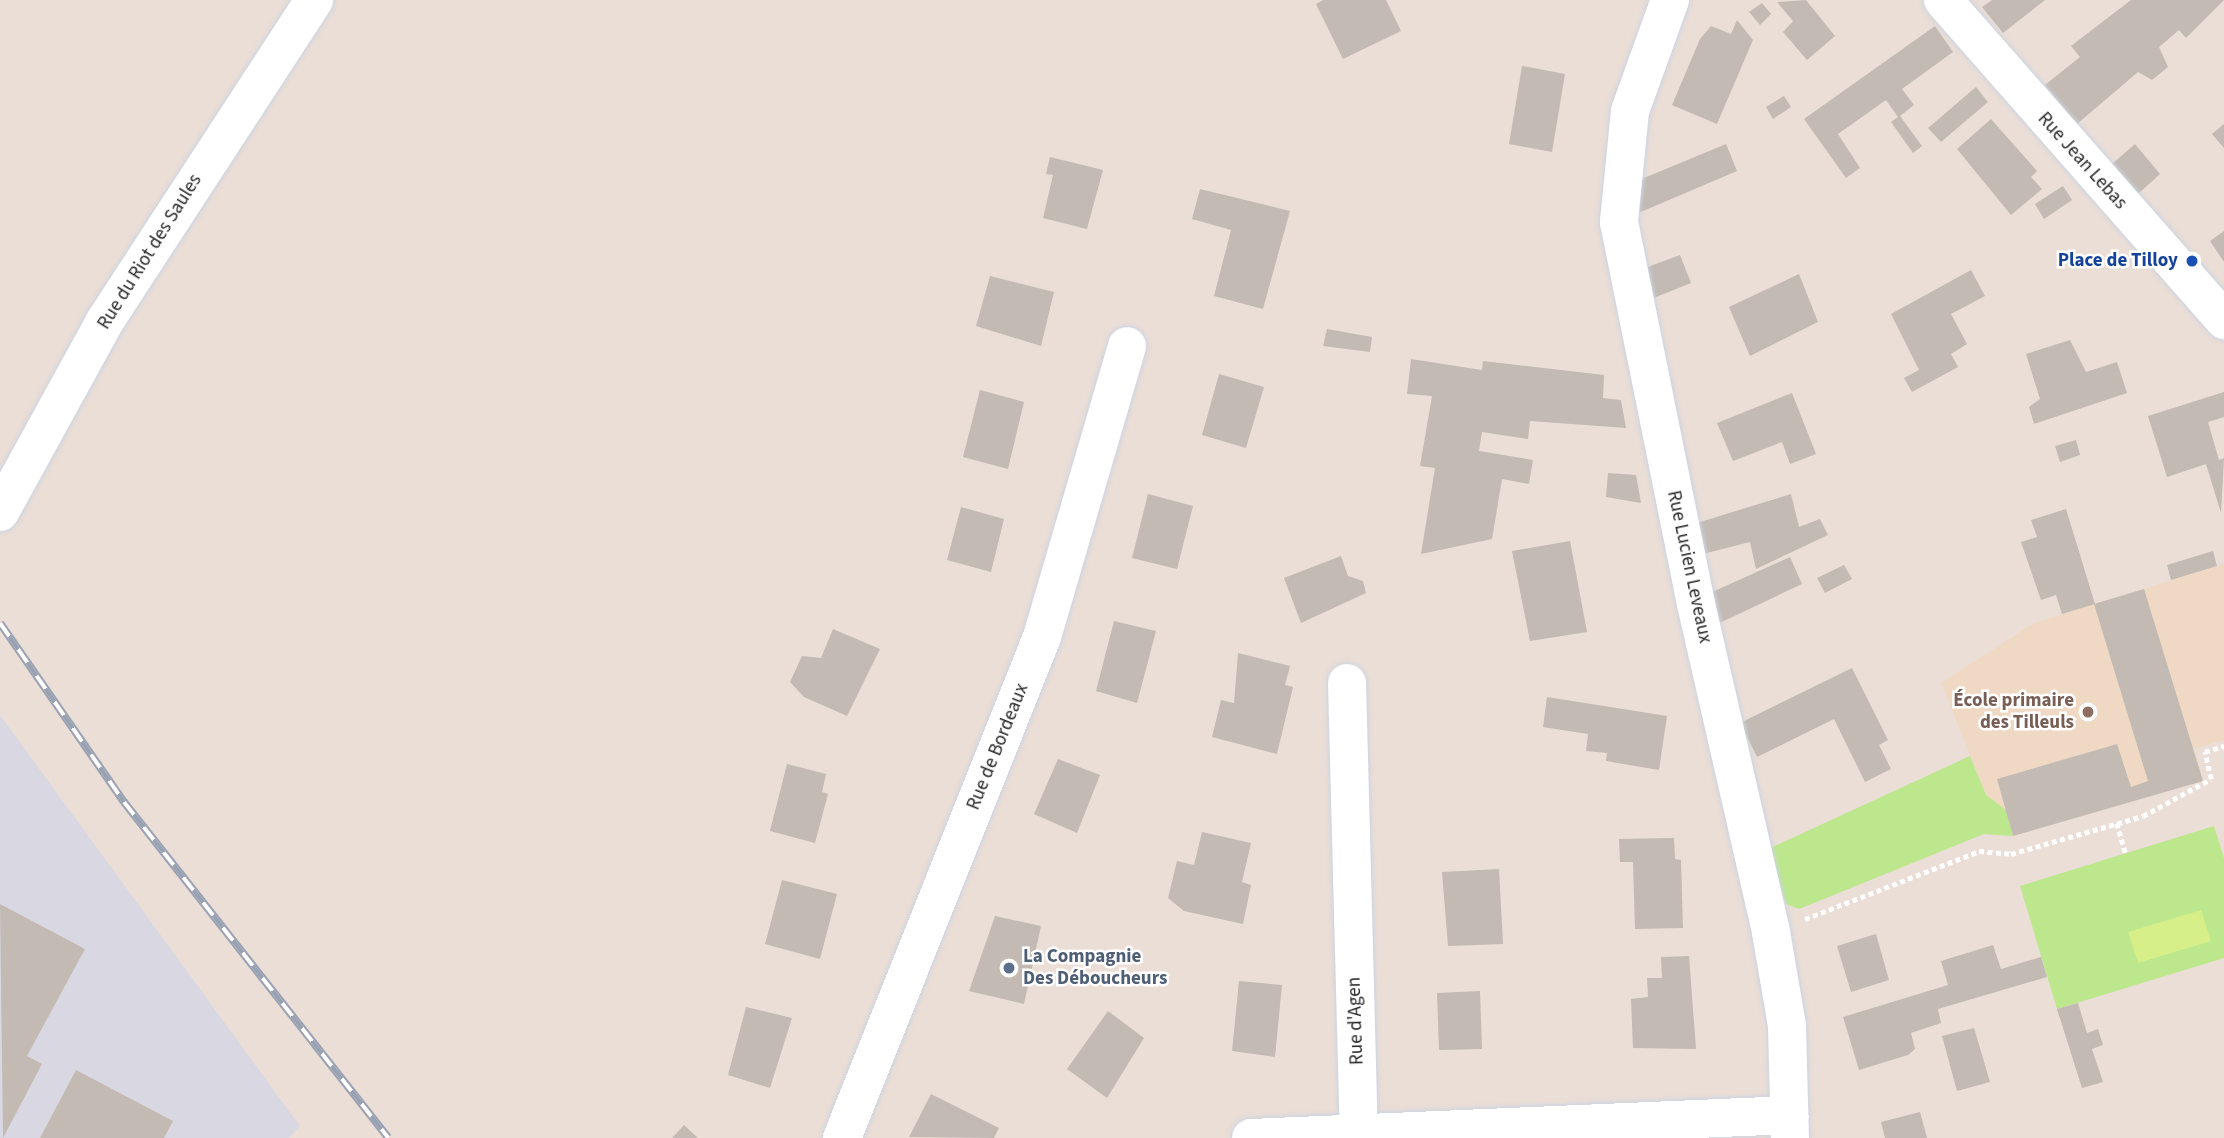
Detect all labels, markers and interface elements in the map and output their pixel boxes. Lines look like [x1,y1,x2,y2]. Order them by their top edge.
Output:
street label: Rue Jean Lebas [2033,108,2131,214]
street label: Rue du Riot des Saules [93,170,207,334]
place label: Place de Tilloy [2058,250,2178,272]
marker: Place de Tilloy [2184,253,2200,269]
street label: Rue Lucien Leveaux [1662,489,1716,645]
street label: Rue de Bordeaux [962,681,1034,813]
place label: École primaire des Tilleuls [1953,690,2074,734]
marker: École primaire des Tilleuls [2080,704,2096,720]
place label: La Compagnie Des Déboucheurs [1023,946,1167,990]
marker: La Compagnie Des Déboucheurs [1001,960,1017,976]
street label: Rue d'Agen [1343,977,1369,1065]

